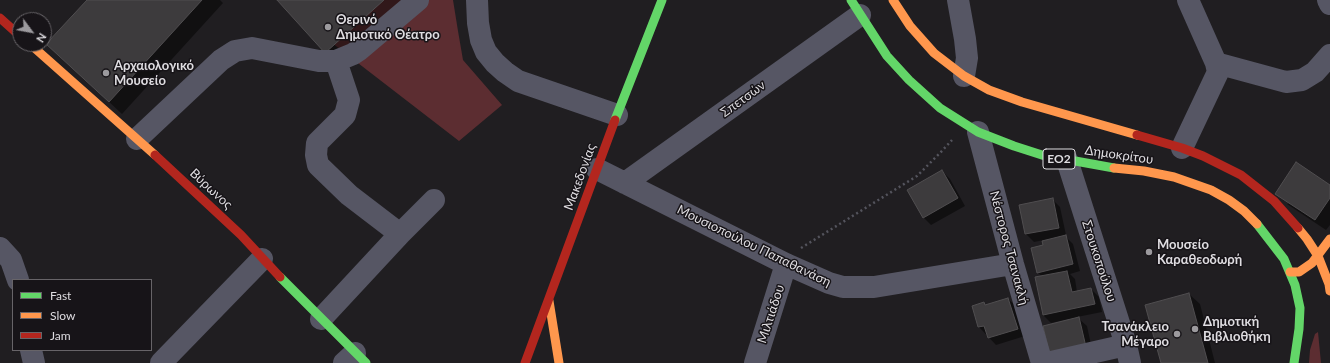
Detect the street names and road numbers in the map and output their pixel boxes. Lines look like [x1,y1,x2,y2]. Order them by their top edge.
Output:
street label: Σπετσών [717,77,769,121]
street label: Μακεδονίας [561,141,599,213]
street label: Δημοκρίτου [1084,142,1154,168]
road number: ΕΟ2 [1043,149,1075,169]
street label: Βύρωνος [186,165,236,213]
street label: Νέστορος Τσανακλή [986,189,1032,307]
street label: Μουσιοπούλου Παπαθανάση [674,202,834,290]
street label: Στουκοπούλου [1078,218,1120,304]
street label: Μιλτιάδου [754,283,788,345]

